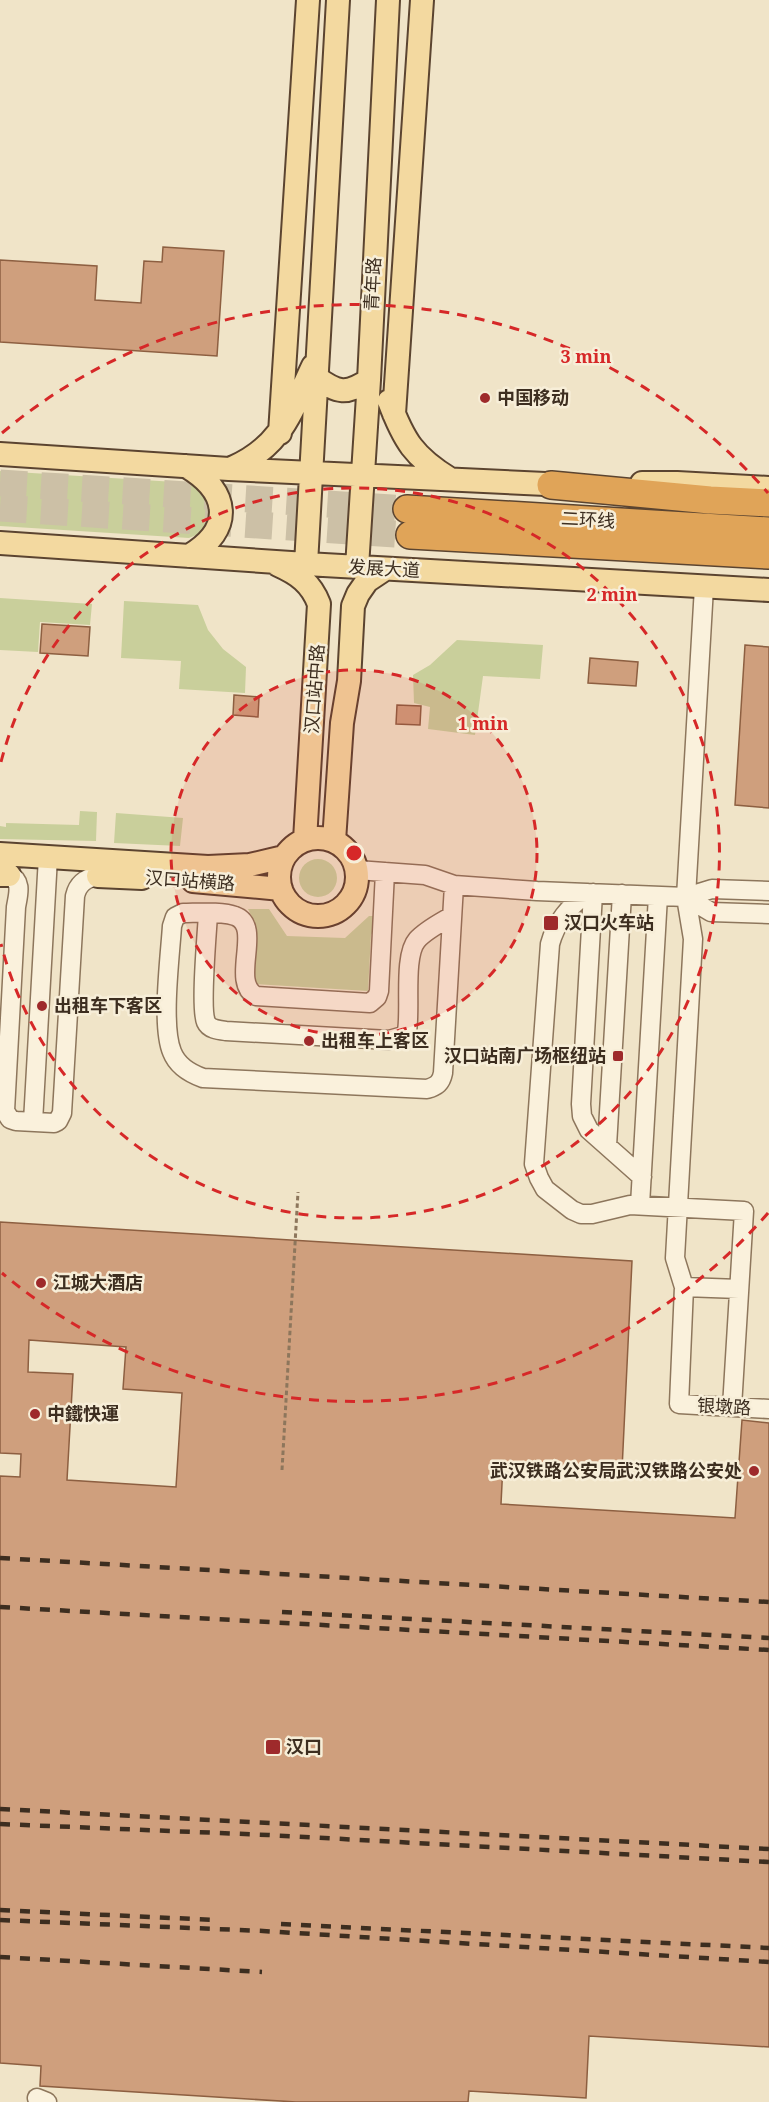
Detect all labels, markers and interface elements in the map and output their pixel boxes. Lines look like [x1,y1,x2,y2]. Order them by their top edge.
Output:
street label: 青年路 [359,256,385,312]
text: 3 min [561,344,611,368]
place label: 中国移动 [497,385,569,409]
marker: 中国移动 [478,391,492,405]
street label: 二环线 [560,506,616,532]
street label: 发展大道 [347,554,421,582]
text: 2 min [587,582,637,606]
street label: 汉口站中路 [299,643,329,735]
text: 1 min [458,711,508,735]
centre of rings [344,843,364,863]
street label: 汉口站横路 [144,865,236,895]
place label: 汉口火车站 [564,910,654,934]
marker: 汉口火车站 [542,914,560,932]
place label: 出租车下客区 [54,993,162,1017]
marker: 出租车下客区 [35,999,49,1013]
place label: 出租车上客区 [321,1028,429,1052]
marker: 出租车上客区 [302,1034,316,1048]
place label: 汉口站南广场枢纽站 [444,1043,606,1067]
marker: 汉口站南广场枢纽站 [611,1049,625,1063]
place label: 江城大酒店 [53,1270,143,1294]
marker: 江城大酒店 [34,1276,48,1290]
street label: 银墩路 [696,1393,752,1419]
place label: 中鐵快運 [47,1401,119,1425]
marker: 中鐵快運 [28,1407,42,1421]
place label: 武汉铁路公安局武汉铁路公安处 [490,1458,742,1482]
marker: 武汉铁路公安局武汉铁路公安处 [747,1464,761,1478]
place label: 汉口 [286,1734,322,1758]
marker: 汉口 [264,1738,282,1756]

